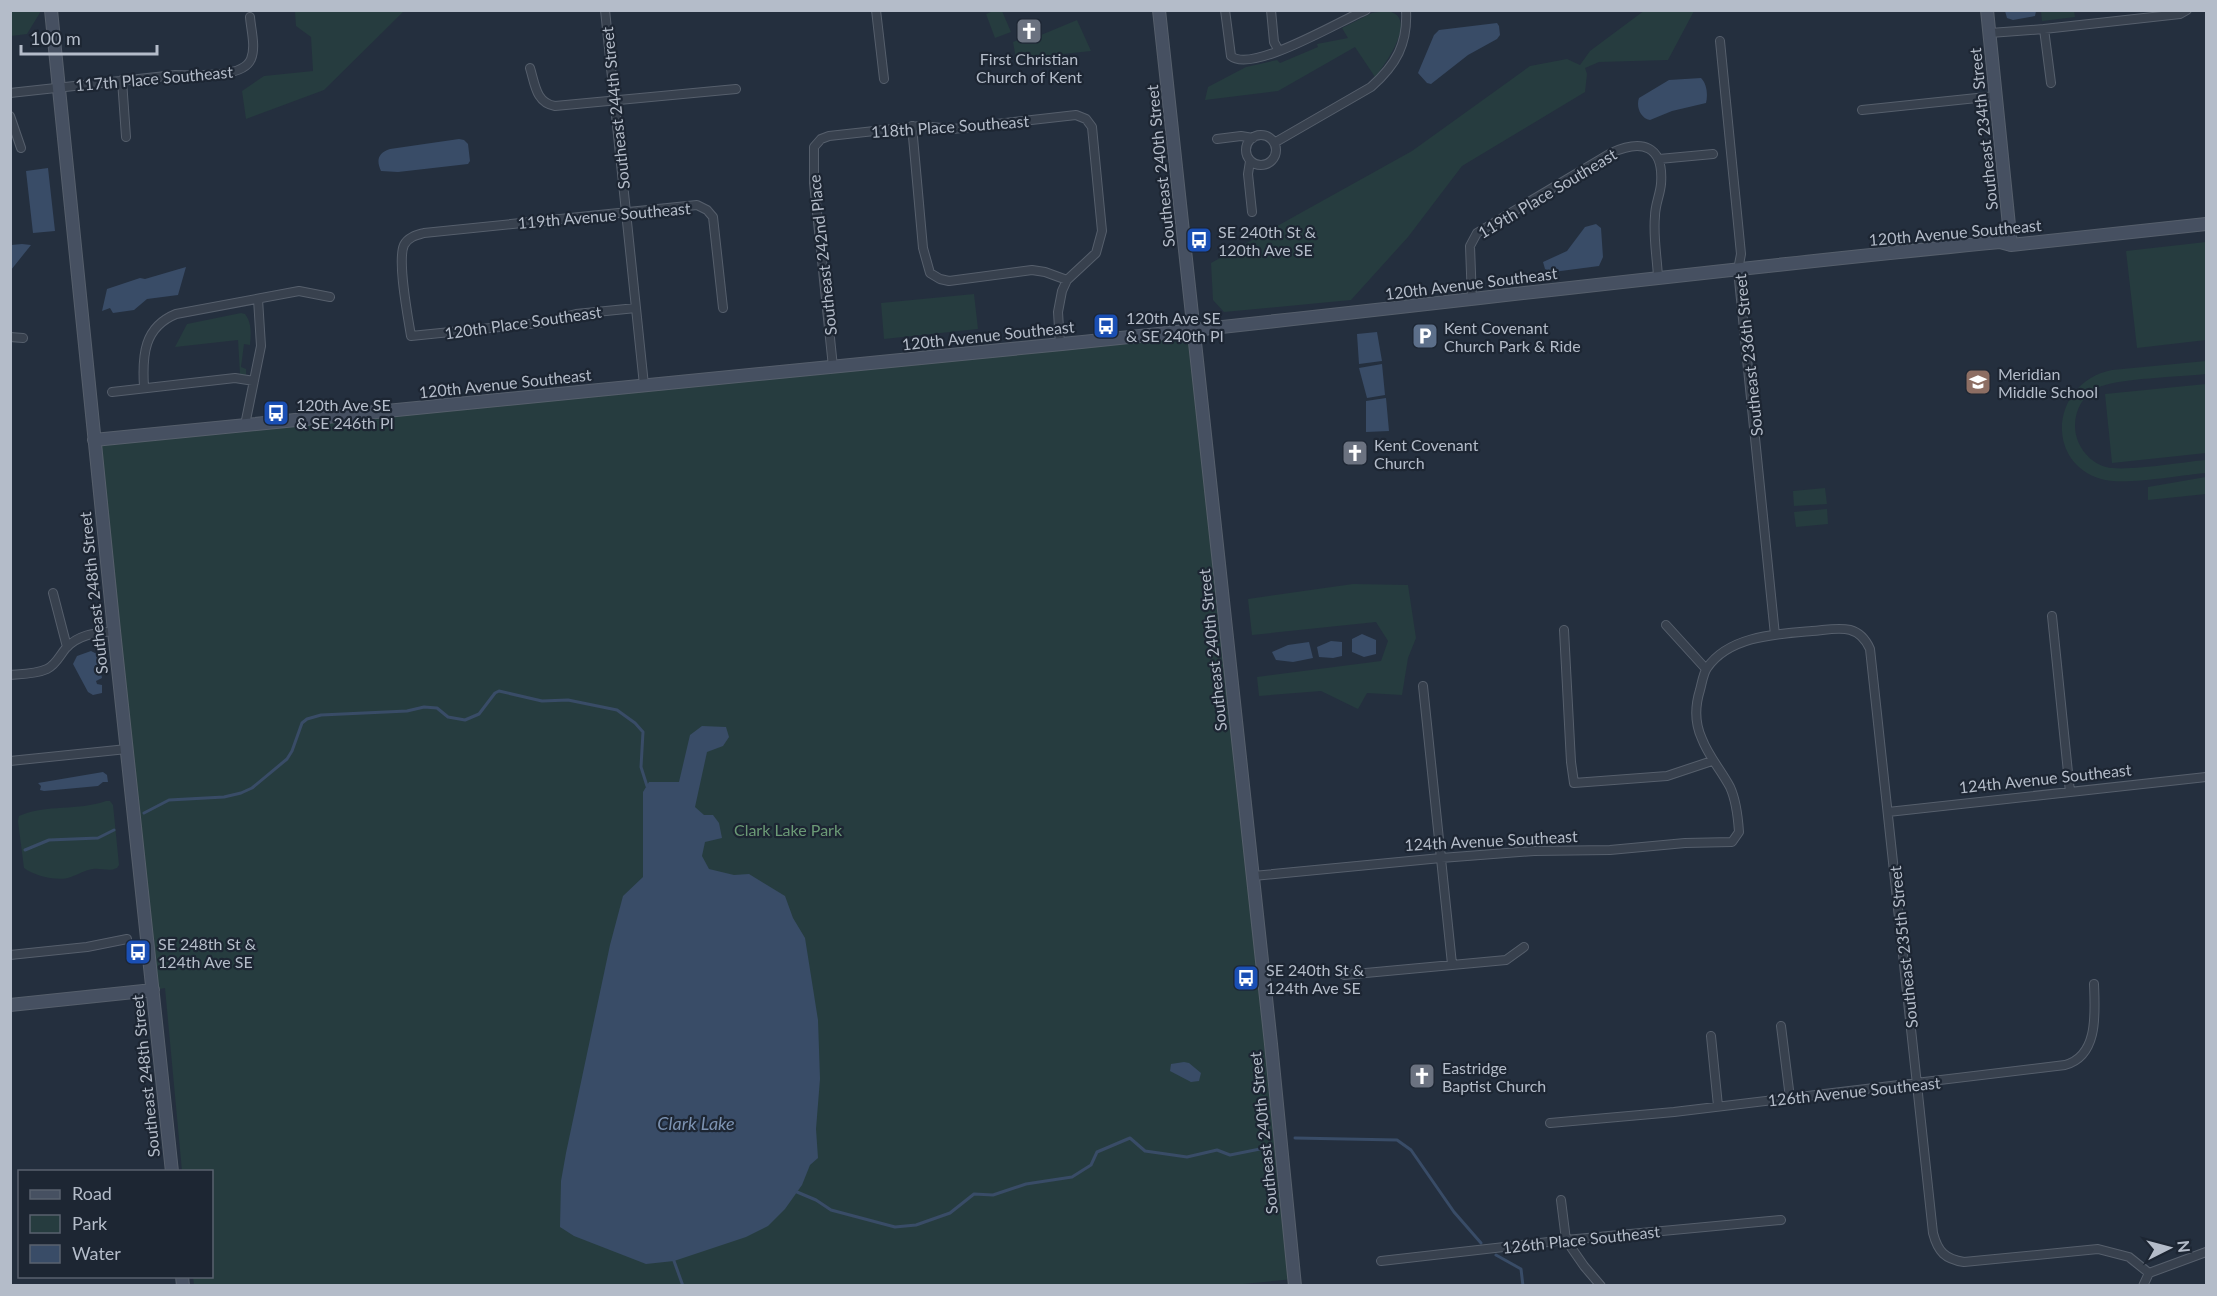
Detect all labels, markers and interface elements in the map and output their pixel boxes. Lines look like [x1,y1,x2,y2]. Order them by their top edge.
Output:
church icon: First Christian Church of Kent [1014,16,1044,46]
scale bar [21,18,158,56]
street label: Southeast 244th Street [597,26,633,190]
text: 100 m [30,27,81,49]
street label: Southeast 234th Street [1965,47,2001,211]
place label: First Christian Church of Kent [976,49,1082,86]
street label: 117th Place Southeast [74,62,234,94]
street label: Southeast 240th Street [1142,84,1178,248]
street label: 118th Place Southeast [870,111,1030,141]
street label: 119th Place Southeast [1474,144,1620,242]
street label: Southeast 242nd Place [804,174,840,336]
street label: 119th Avenue Southeast [517,198,691,232]
street label: 120th Avenue Southeast [1868,215,2042,249]
place label: SE 240th St & 120th Ave SE [1218,222,1317,259]
bus stop icon: SE 240th St & 120th Ave SE [1184,225,1214,255]
street label: 120th Avenue Southeast [1384,263,1559,303]
street label: Southeast 236th Street [1730,273,1766,437]
street label: 120th Place Southeast [443,302,603,342]
place label: 120th Ave SE & SE 240th Pl [1126,308,1223,345]
bus stop icon: 120th Ave SE & SE 240th Pl [1091,311,1121,341]
street label: 120th Avenue Southeast [901,316,1076,354]
place label: Kent Covenant Church Park & Ride [1444,318,1581,355]
parking icon: Kent Covenant Church Park & Ride [1410,321,1440,351]
street label: 120th Avenue Southeast [418,364,593,402]
place label: Meridian Middle School [1998,364,2098,401]
school or university icon: Meridian Middle School [1963,367,1993,397]
place label: 120th Ave SE & SE 246th Pl [296,395,393,432]
bus stop icon: 120th Ave SE & SE 246th Pl [261,398,291,428]
place label: Kent Covenant Church [1374,435,1479,472]
church icon: Kent Covenant Church [1340,438,1370,468]
street label: Southeast 248th Street [75,511,111,675]
street label: Southeast 240th Street [1194,568,1230,732]
street label: 124th Avenue Southeast [1958,759,2133,797]
park label: Clark Lake Park [734,820,843,839]
street label: 124th Avenue Southeast [1404,826,1578,854]
street label: Southeast 235th Street [1885,865,1921,1029]
place label: SE 248th St & 124th Ave SE [158,934,257,971]
bus stop icon: SE 248th St & 124th Ave SE [123,937,153,967]
place label: SE 240th St & 124th Ave SE [1266,960,1365,997]
bus stop icon: SE 240th St & 124th Ave SE [1231,963,1261,993]
street label: Southeast 248th Street [127,994,163,1158]
street label: Southeast 240th Street [1245,1051,1281,1215]
place label: Eastridge Baptist Church [1442,1058,1546,1095]
church icon: Eastridge Baptist Church [1407,1061,1437,1091]
street label: 126th Avenue Southeast [1767,1072,1942,1110]
water label: Clark Lake [657,1112,735,1134]
legend [18,1170,213,1278]
text: Road [72,1182,112,1204]
text: Park [72,1212,108,1234]
north arrow [2139,1218,2199,1278]
street label: 126th Place Southeast [1501,1221,1661,1257]
text: N [2174,1239,2195,1254]
text: Water [72,1242,121,1264]

